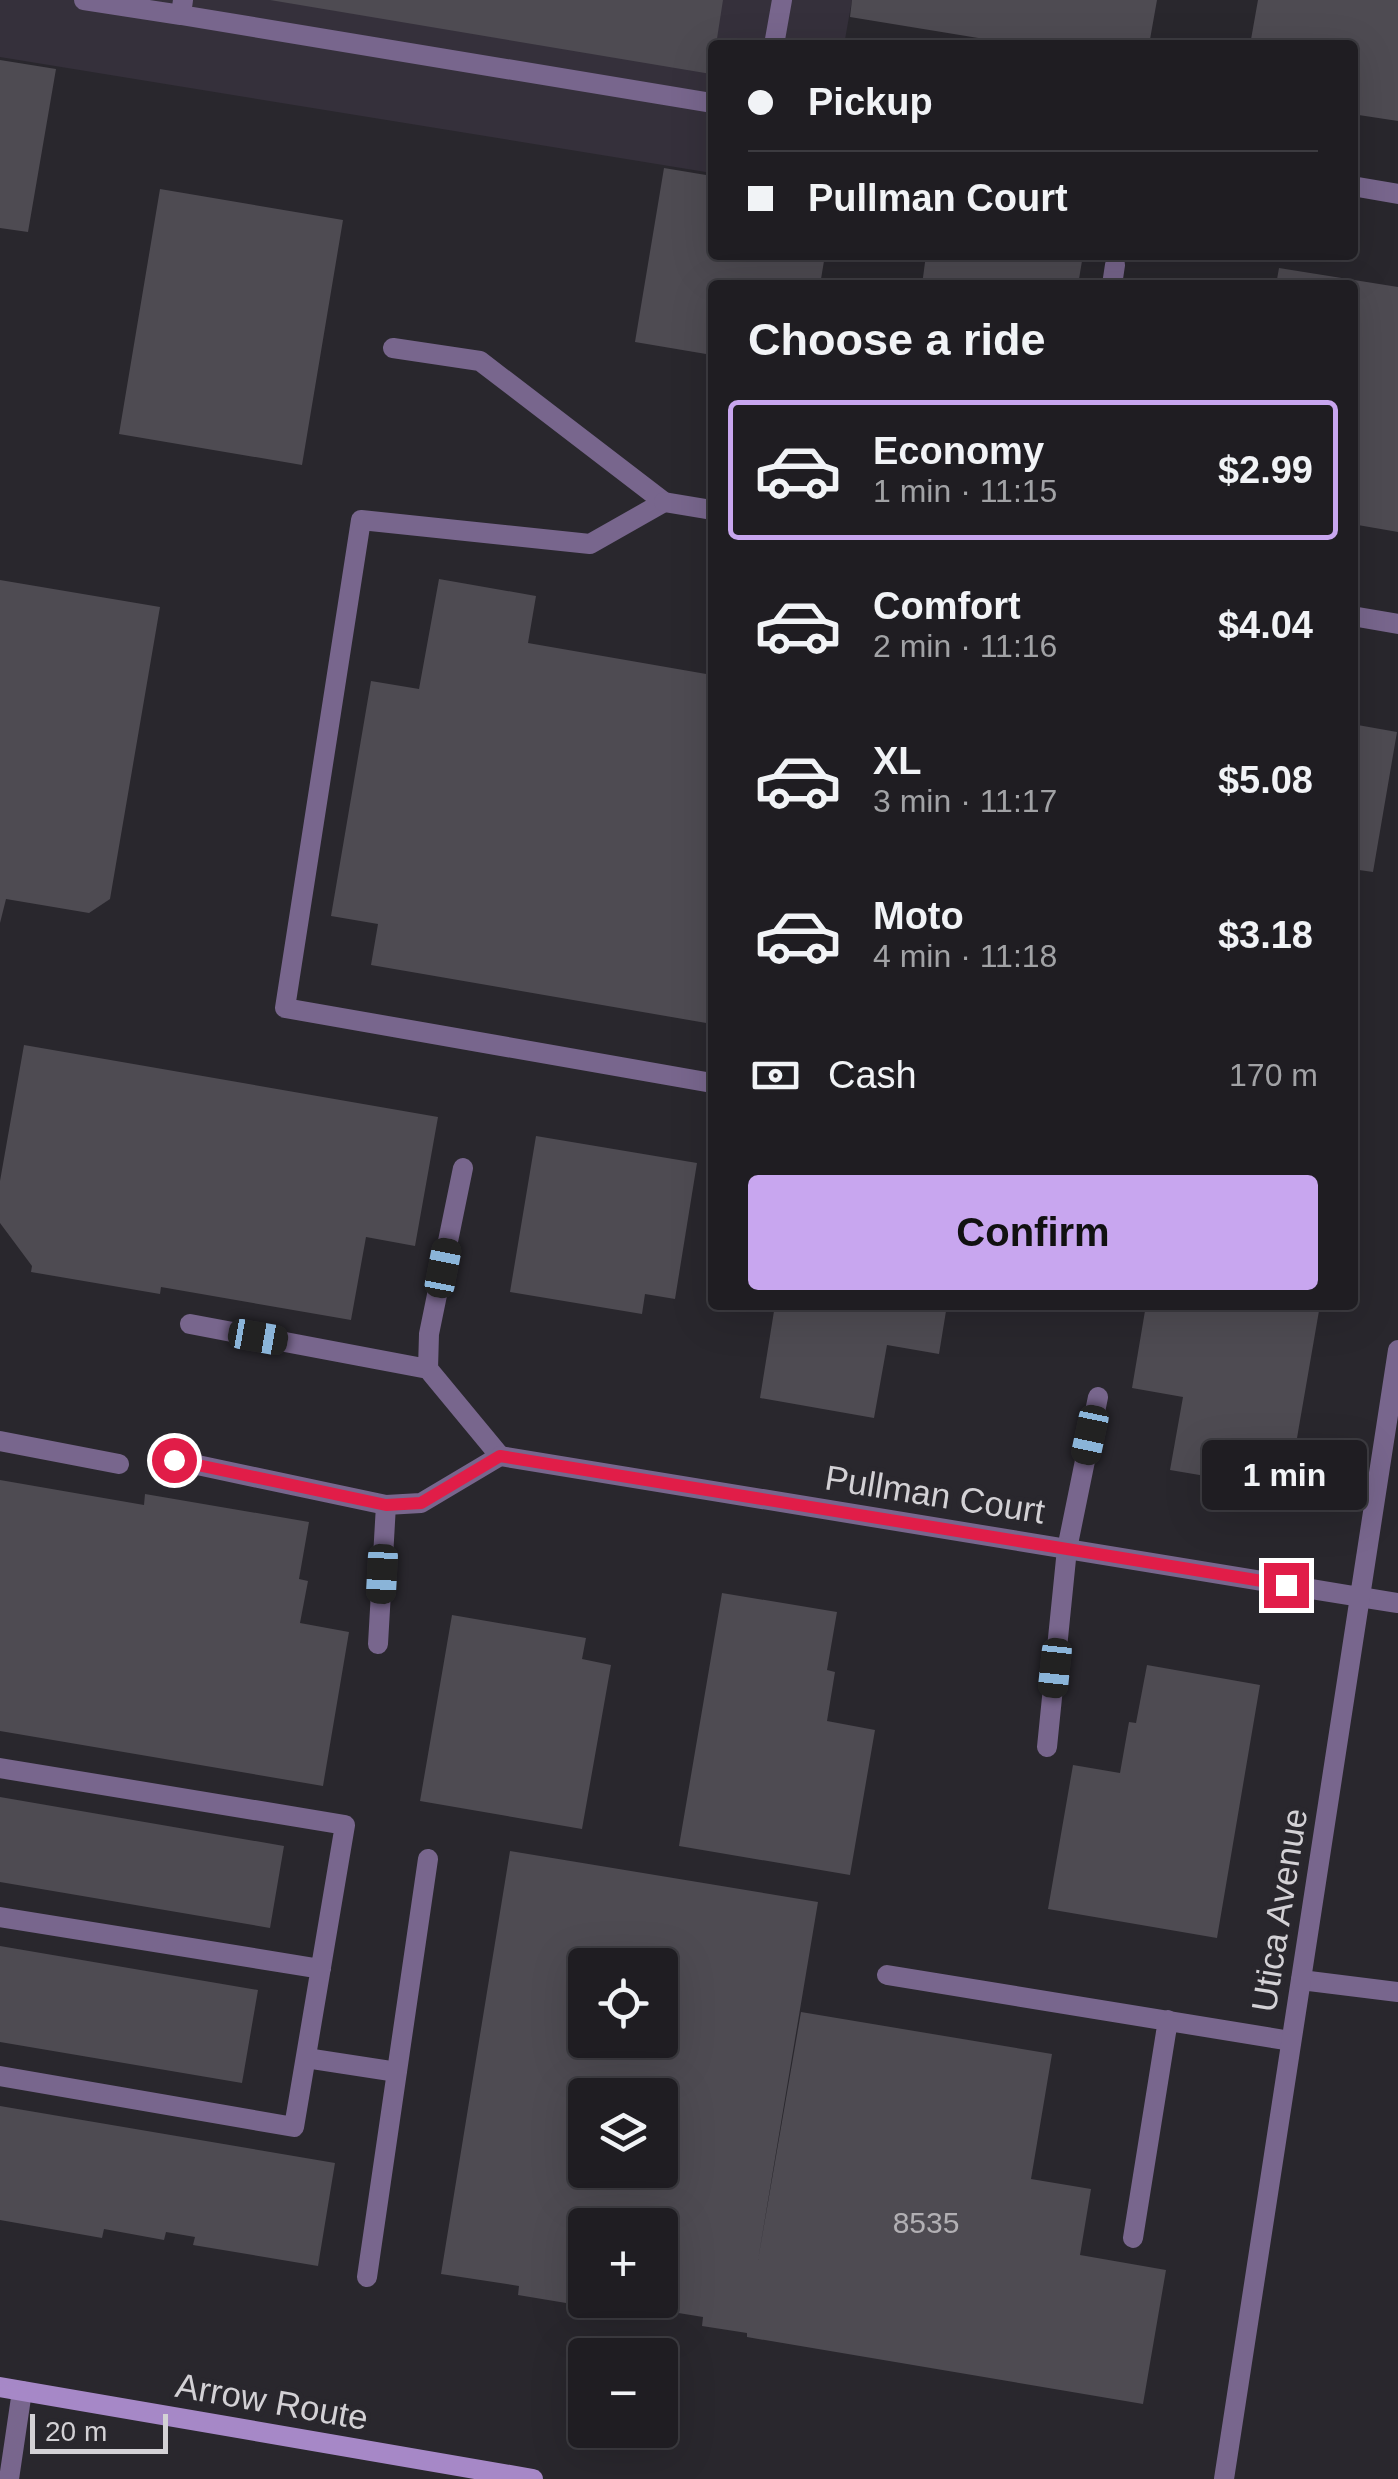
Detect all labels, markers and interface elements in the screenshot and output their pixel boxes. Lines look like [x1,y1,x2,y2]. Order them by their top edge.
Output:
text: Pickup [808,81,933,123]
text: Pullman Court [808,177,1068,219]
text: Choose a ride [748,314,1046,365]
icon: car [753,425,843,515]
text: Economy [873,430,1044,472]
text: $2.99 [1218,449,1313,491]
text: 1 min · 11:15 [873,473,1057,509]
icon: car [753,580,843,670]
text: Comfort [873,585,1021,627]
text: $4.04 [1218,604,1313,646]
text: 2 min · 11:16 [873,628,1057,664]
icon: car [753,735,843,825]
text: XL [873,740,922,782]
text: $5.08 [1218,759,1313,801]
text: 3 min · 11:17 [873,783,1057,819]
icon: car [753,890,843,980]
text: Moto [873,895,964,937]
text: $3.18 [1218,914,1313,956]
text: 4 min · 11:18 [873,938,1057,974]
icon: cash [748,1048,803,1103]
text: Cash [828,1054,917,1096]
text: 170 m [1229,1057,1318,1093]
button: Confirm [748,1175,1318,1290]
car [423,1236,463,1300]
car [226,1317,290,1357]
car [1069,1403,1111,1467]
route start [152,1438,197,1483]
callout: 1 min [1204,1440,1368,1510]
street label: Pullman Court [822,1457,1048,1531]
text: 1 min [1243,1457,1326,1493]
car [365,1543,399,1605]
route end [1264,1563,1309,1608]
car [1037,1637,1073,1699]
street label: Utica Avenue [1244,1805,1314,2015]
map controls [568,1948,678,2448]
button: locate [568,1948,678,2058]
button: layers [568,2078,678,2188]
house number: 8535 [893,2206,959,2239]
button: + [568,2208,678,2318]
button: − [568,2338,678,2448]
street label: Arrow Route [173,2365,371,2437]
scale bar [30,2409,168,2454]
text: 20 m [45,2416,107,2447]

